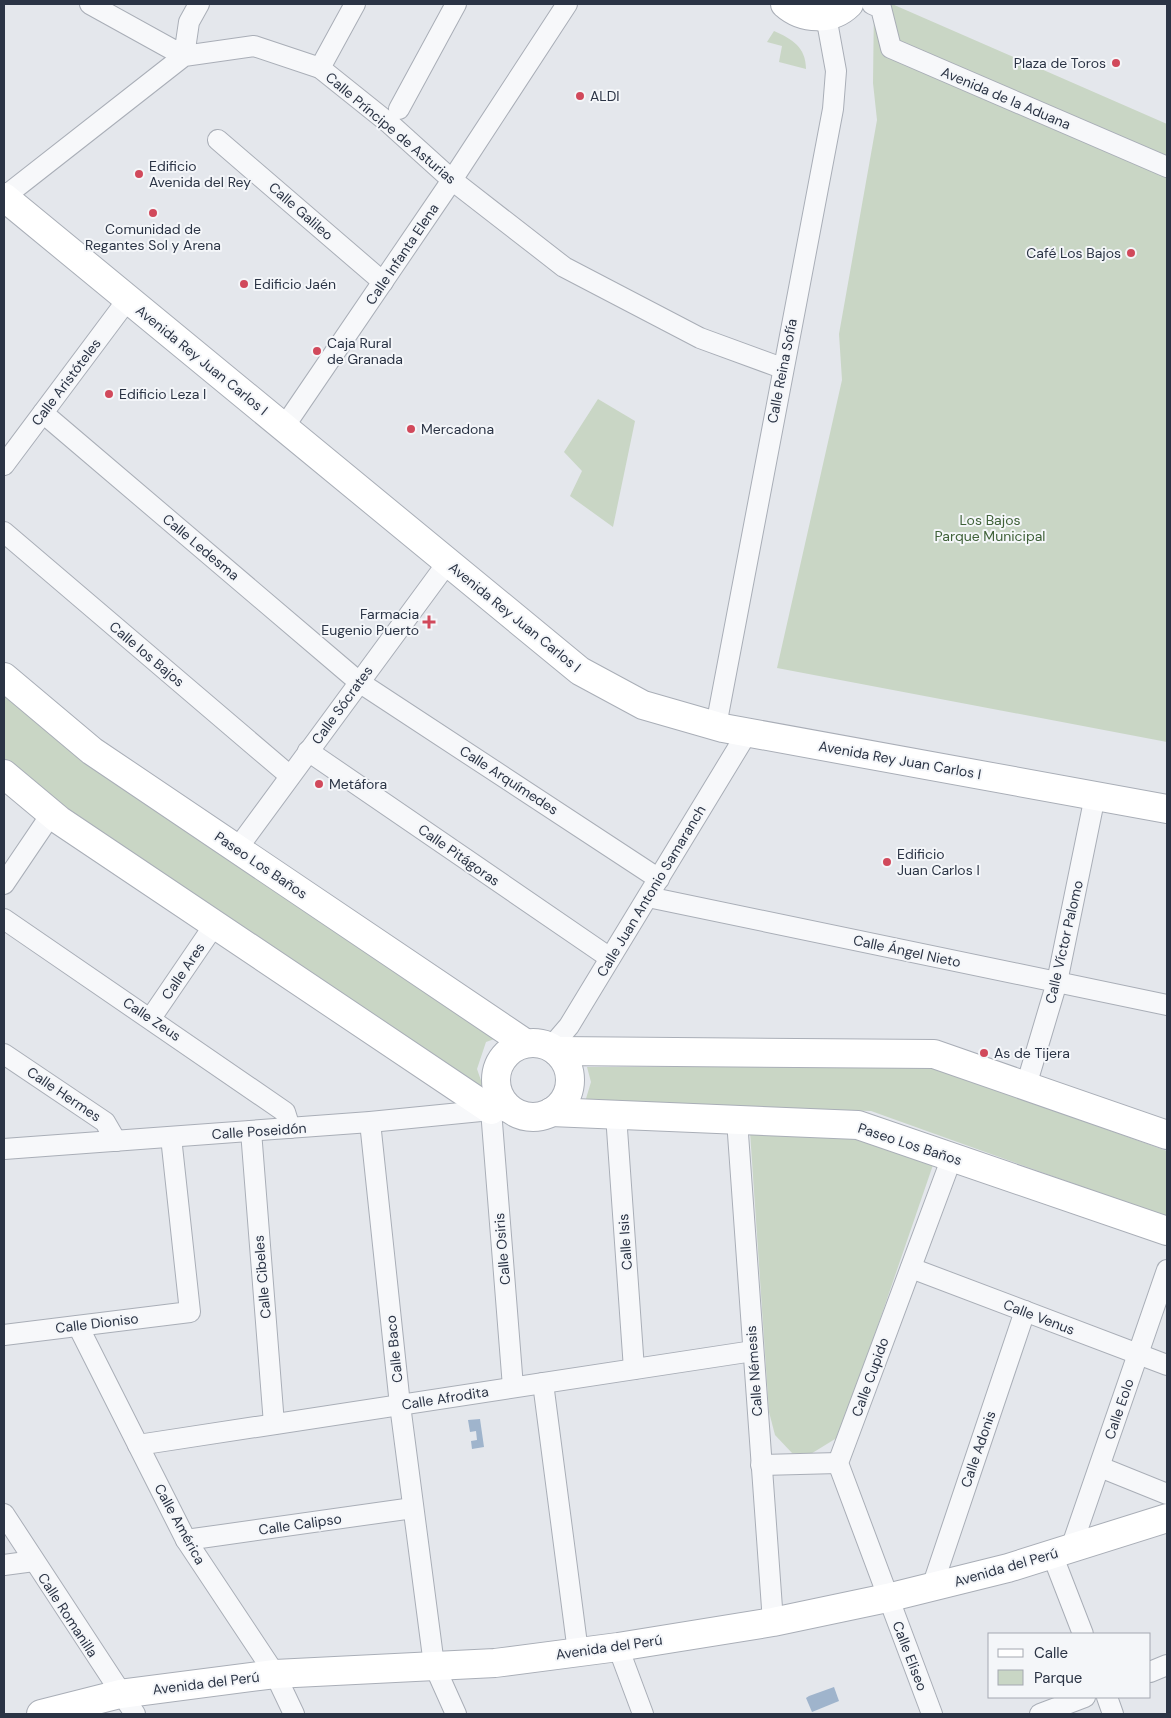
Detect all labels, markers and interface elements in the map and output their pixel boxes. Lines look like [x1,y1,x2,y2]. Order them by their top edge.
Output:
place label: Plaza de Toros [1014,54,1106,72]
marker: Plaza de Toros [1110,57,1122,69]
street label: Avenida de la Aduana [939,63,1073,133]
street label: Calle Príncipe de Asturias [322,68,460,188]
place label: ALDI [590,87,620,105]
marker: ALDI [574,90,586,102]
place label: Edificio Avenida del Rey [149,157,251,191]
marker: Edificio Avenida del Rey [133,168,145,180]
street label: Calle Galileo [265,178,337,244]
street label: Calle Infanta Elena [361,200,443,308]
marker: Comunidad de Regantes Sol y Arena [147,207,159,219]
place label: Comunidad de Regantes Sol y Arena [85,220,221,254]
place label: Café Los Bajos [1026,244,1121,262]
marker: Café Los Bajos [1125,247,1137,259]
place label: Edificio Jaén [254,275,336,293]
marker: Edificio Jaén [238,278,250,290]
street label: Avenida Rey Juan Carlos I [132,301,272,419]
street label: Calle Reina Sofía [763,317,801,425]
place label: Caja Rural de Granada [327,334,403,368]
street label: Calle Aristóteles [27,335,105,429]
marker: Caja Rural de Granada [311,345,323,357]
place label: Edificio Leza I [119,385,206,403]
marker: Edificio Leza I [103,388,115,400]
place label: Mercadona [421,420,494,438]
marker: Mercadona [405,423,417,435]
street label: Calle Ledesma [159,510,243,584]
park label: Los Bajos Parque Municipal [935,511,1045,545]
street label: Avenida Rey Juan Carlos I [445,558,585,676]
place label: Farmacia Eugenio Puerto [321,605,419,639]
marker: Farmacia Eugenio Puerto [423,616,435,628]
street label: Calle los Bajos [106,617,188,691]
street label: Calle Sócrates [307,662,377,748]
street label: Avenida Rey Juan Carlos I [817,737,983,783]
street label: Calle Arquímedes [456,741,562,819]
place label: Metáfora [329,775,387,793]
marker: Metáfora [313,778,325,790]
street label: Calle Juan Antonio Samaranch [593,802,709,980]
street label: Calle Pitágoras [415,820,503,890]
street label: Paseo Los Baños [211,827,311,903]
place label: Edificio Juan Carlos I [897,845,980,879]
marker: Edificio Juan Carlos I [881,856,893,868]
street label: Calle Víctor Palomo [1041,879,1087,1005]
street label: Calle Ángel Nieto [852,931,962,971]
street label: Calle Ares [157,939,209,1003]
street label: Calle Zeus [120,993,184,1045]
place label: As de Tijera [994,1044,1070,1062]
marker: As de Tijera [978,1047,990,1059]
street label: Calle Hermes [23,1063,105,1125]
street label: Calle Poseidón [211,1119,307,1143]
street label: Paseo Los Baños [856,1119,964,1169]
street label: Calle Osiris [490,1212,514,1286]
street label: Calle Isis [614,1213,636,1271]
street label: Calle Cibeles [249,1234,275,1320]
street label: Calle Venus [1001,1295,1077,1339]
street label: Calle Dioniso [54,1309,140,1337]
street label: Calle Baco [381,1314,407,1384]
street label: Calle Némesis [742,1325,766,1417]
street label: Calle Cupido [847,1335,893,1419]
street label: Calle Eolo [1100,1376,1138,1442]
street label: Calle Afrodita [400,1382,490,1414]
street label: Calle Adonis [956,1408,1000,1490]
street label: Calle América [150,1481,210,1567]
street label: Calle Calipso [257,1509,343,1539]
street label: Avenida del Perú [952,1544,1060,1590]
street label: Calle Romanilla [34,1569,102,1661]
street label: Calle Eliseo [888,1619,932,1693]
street label: Avenida del Perú [555,1631,663,1663]
legend [988,1633,1151,1698]
text: Calle [1034,1643,1068,1663]
street label: Avenida del Perú [152,1668,260,1698]
text: Parque [1034,1668,1082,1688]

